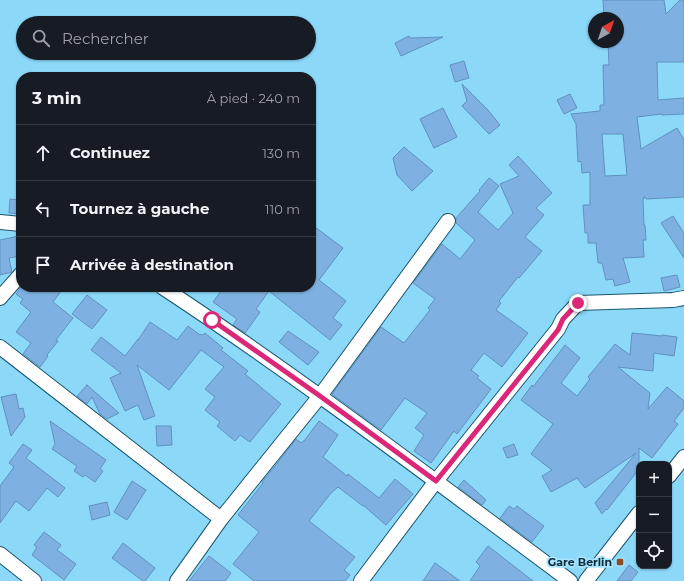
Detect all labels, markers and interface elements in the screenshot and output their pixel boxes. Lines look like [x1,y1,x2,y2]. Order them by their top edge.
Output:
north arrow [588,12,624,48]
search box [16,16,316,60]
icon: search [30,27,52,49]
text: Rechercher [62,29,149,48]
text: 3 min [32,88,82,108]
text: À pied · 240 m [207,90,300,106]
icon: ahead [32,142,54,164]
text: Continuez [70,143,150,162]
text: 130 m [262,145,300,161]
icon: left [32,198,54,220]
text: Tournez à gauche [70,199,209,218]
text: 110 m [265,201,300,217]
icon: arrive [32,254,54,276]
text: Arrivée à destination [70,255,234,274]
route end [569,294,587,312]
route start [203,311,221,329]
map controls [636,461,672,569]
button: + [636,461,672,497]
button: − [636,497,672,533]
button: locate [636,533,672,569]
place label: Gare Berlin [548,555,612,569]
marker: Gare Berlin [615,557,625,567]

